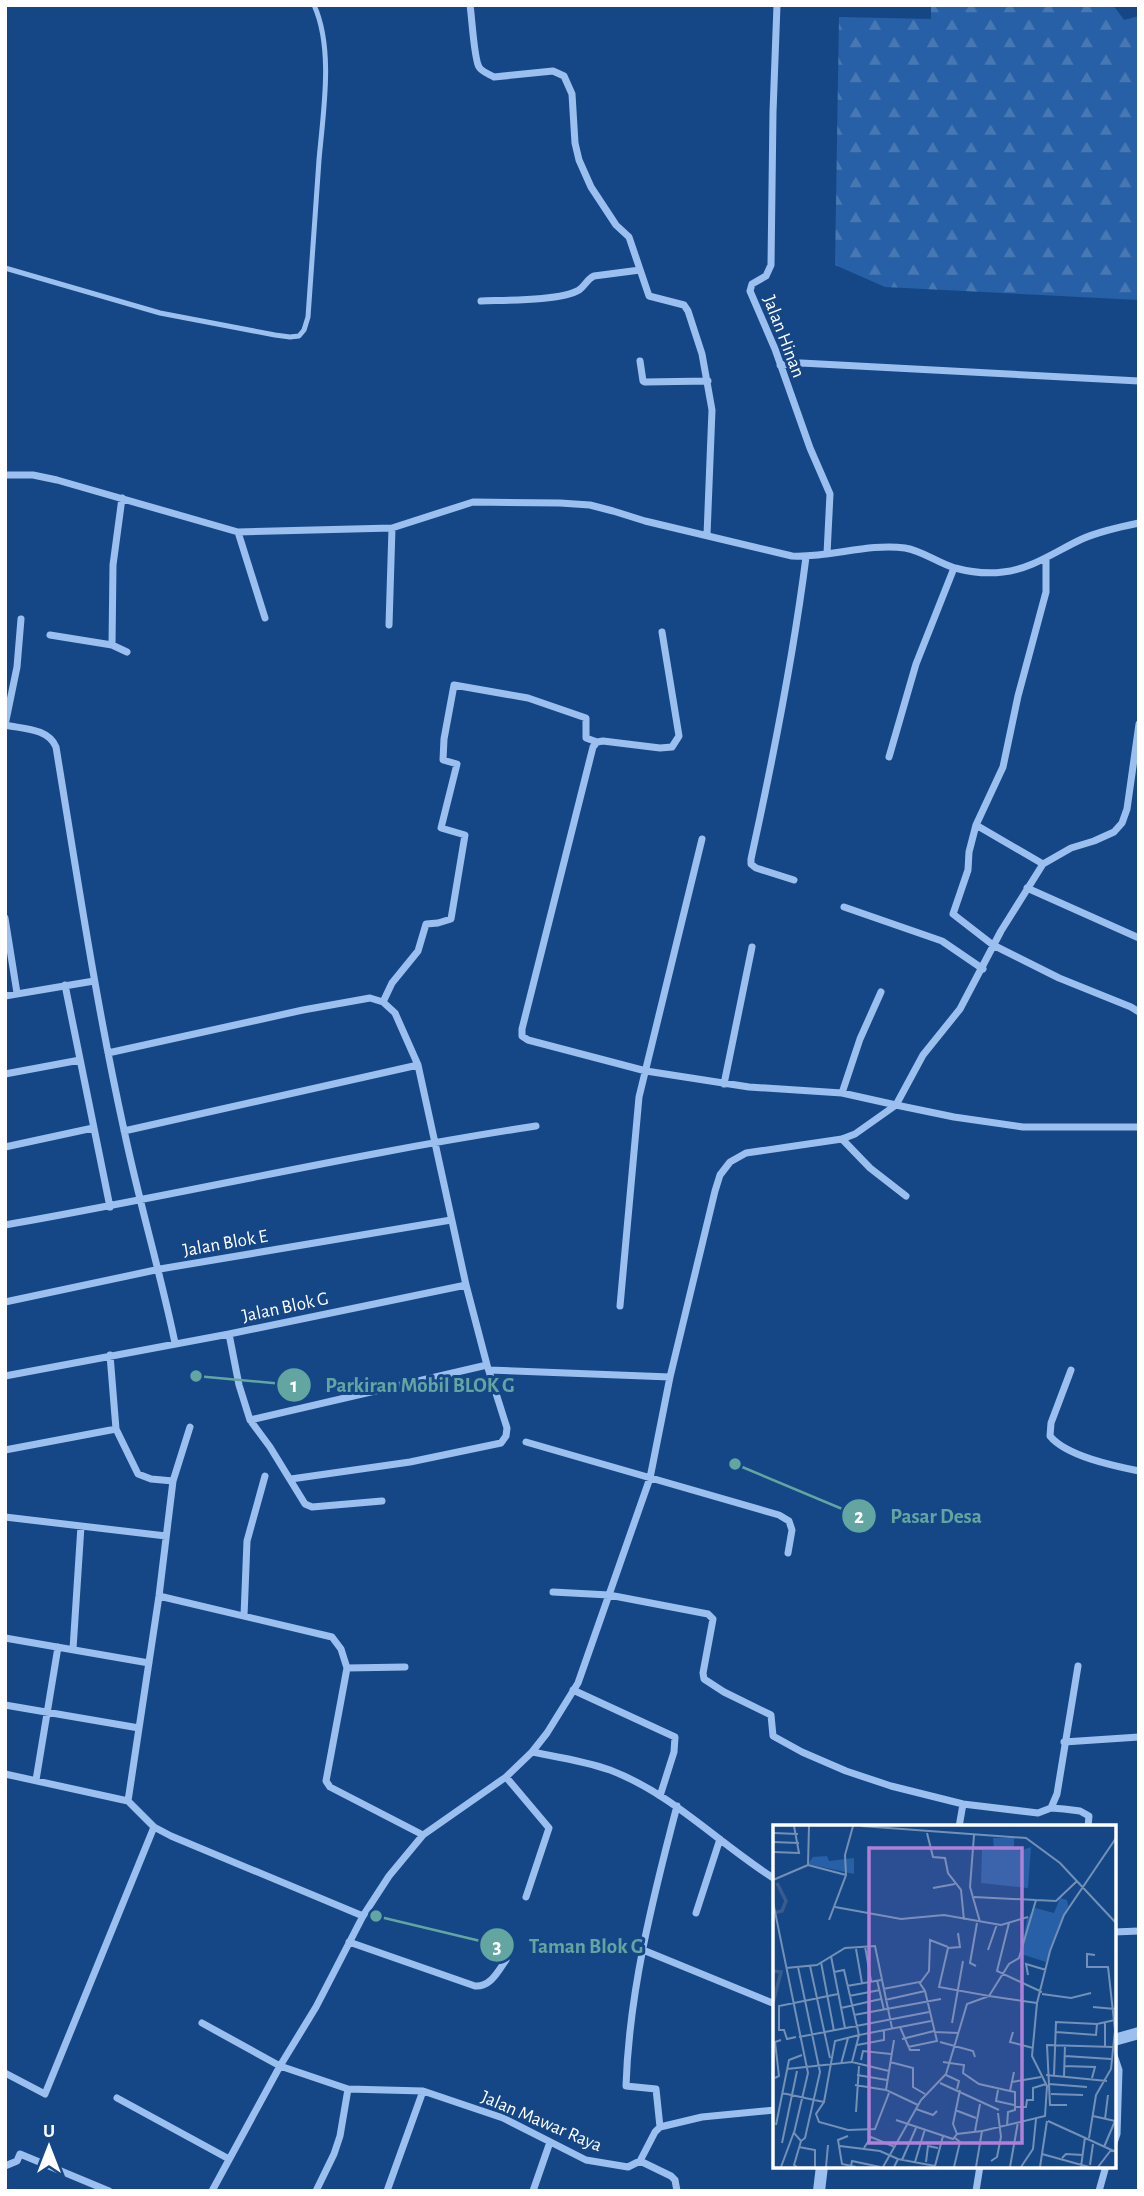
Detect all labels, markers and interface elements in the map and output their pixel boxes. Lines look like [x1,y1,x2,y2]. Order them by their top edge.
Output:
street label: Jalan Hinan [759,293,808,380]
street label: Jalan Blok E [181,1227,269,1260]
street label: Jalan Blok G [240,1289,330,1326]
callout: Parkiran Mobil BLOK G [276,1364,529,1406]
text: 1 [290,1375,298,1396]
text: Parkiran Mobil BLOK G [325,1375,515,1396]
callout: Pasar Desa [841,1495,996,1537]
text: 2 [854,1506,864,1527]
text: Pasar Desa [890,1506,982,1527]
inset map [773,1825,1116,2168]
callout: Taman Blok G [480,1924,657,1966]
text: 3 [492,1936,502,1957]
text: Taman Blok G [529,1936,643,1957]
street label: Jalan Mawar Raya [478,2087,605,2156]
north arrow [14,2112,84,2182]
text: U [43,2122,55,2141]

